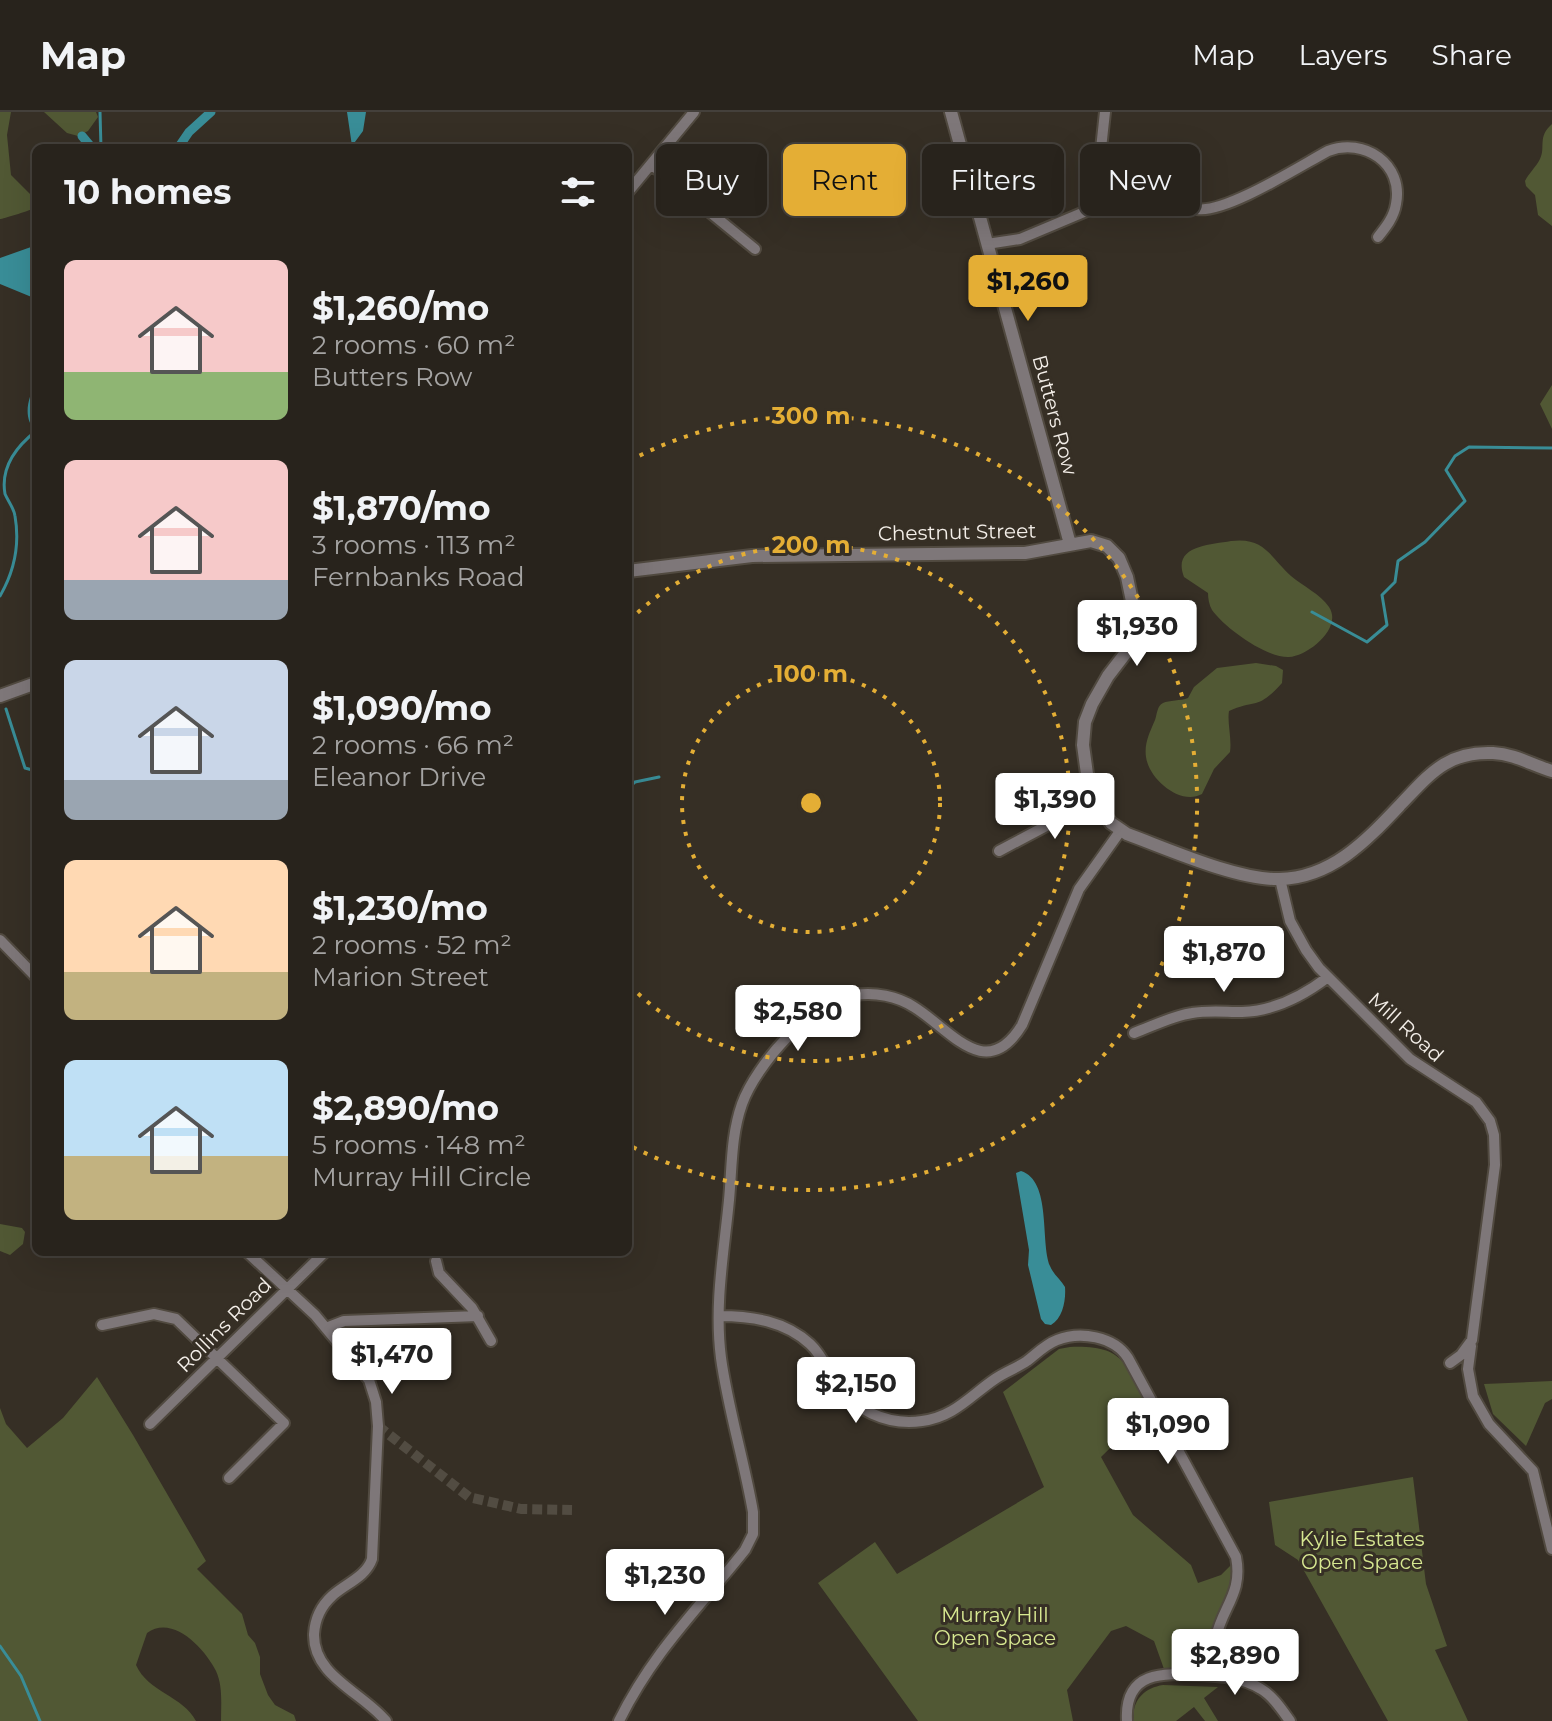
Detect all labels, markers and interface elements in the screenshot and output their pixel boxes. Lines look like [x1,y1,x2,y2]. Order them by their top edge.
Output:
text: Map [40,32,126,79]
text: Map [1192,38,1255,72]
text: Layers [1299,38,1388,72]
text: Share [1432,38,1512,72]
chip: Buy [656,144,767,216]
chip: Rent [783,144,906,216]
chip: Filters [922,144,1064,216]
chip: New [1080,144,1200,216]
icon: filters [556,170,600,214]
text: 10 homes [64,171,231,213]
pin: $1,260 [963,255,1093,323]
text: $1,260 [986,265,1070,297]
text: $1,260/mo [312,287,489,329]
icon: home [128,292,224,388]
text: 2 rooms · 60 m² [312,329,515,361]
street label: Butters Row [1027,352,1083,478]
text: Butters Row [312,361,472,393]
text: 300 m [771,401,850,430]
text: $1,870/mo [312,487,490,529]
icon: home [128,492,224,588]
street label: Chestnut Street [878,519,1036,545]
text: 3 rooms · 113 m² [312,529,516,561]
text: 200 m [772,530,850,559]
text: Fernbanks Road [312,561,525,593]
pin: $1,930 [1072,600,1202,668]
text: $1,930 [1096,610,1178,642]
text: 100 m [774,659,848,688]
text: $1,090/mo [312,687,492,729]
icon: home [128,692,224,788]
text: 2 rooms · 66 m² [312,729,514,761]
text: Eleanor Drive [312,761,486,793]
pin: $1,390 [990,773,1120,841]
text: $1,390 [1013,783,1097,815]
centre of rings [797,789,825,817]
text: $1,230/mo [312,887,488,929]
icon: home [128,892,224,988]
pin: $1,870 [1159,926,1289,994]
text: 2 rooms · 52 m² [312,929,512,961]
text: $1,870 [1182,936,1266,968]
text: Marion Street [312,961,489,993]
pin: $2,580 [733,985,863,1053]
street label: Mill Road [1363,987,1449,1067]
text: $2,580 [753,995,843,1027]
text: $2,890/mo [312,1087,499,1129]
icon: home [128,1092,224,1188]
text: 5 rooms · 148 m² [312,1129,526,1161]
text: Murray Hill Circle [312,1161,531,1193]
street label: Rollins Road [172,1273,276,1377]
pin: $1,470 [327,1328,457,1396]
text: $1,470 [350,1338,434,1370]
pin: $2,150 [791,1357,921,1425]
text: $2,150 [815,1367,897,1399]
pin: $1,090 [1103,1398,1233,1466]
text: $1,090 [1126,1408,1210,1440]
park label: Kylie Estates Open Space [1299,1527,1425,1574]
pin: $1,230 [600,1549,730,1617]
text: $1,230 [624,1559,706,1591]
park label: Murray Hill Open Space [934,1603,1056,1650]
pin: $2,890 [1170,1629,1300,1697]
text: $2,890 [1190,1639,1280,1671]

